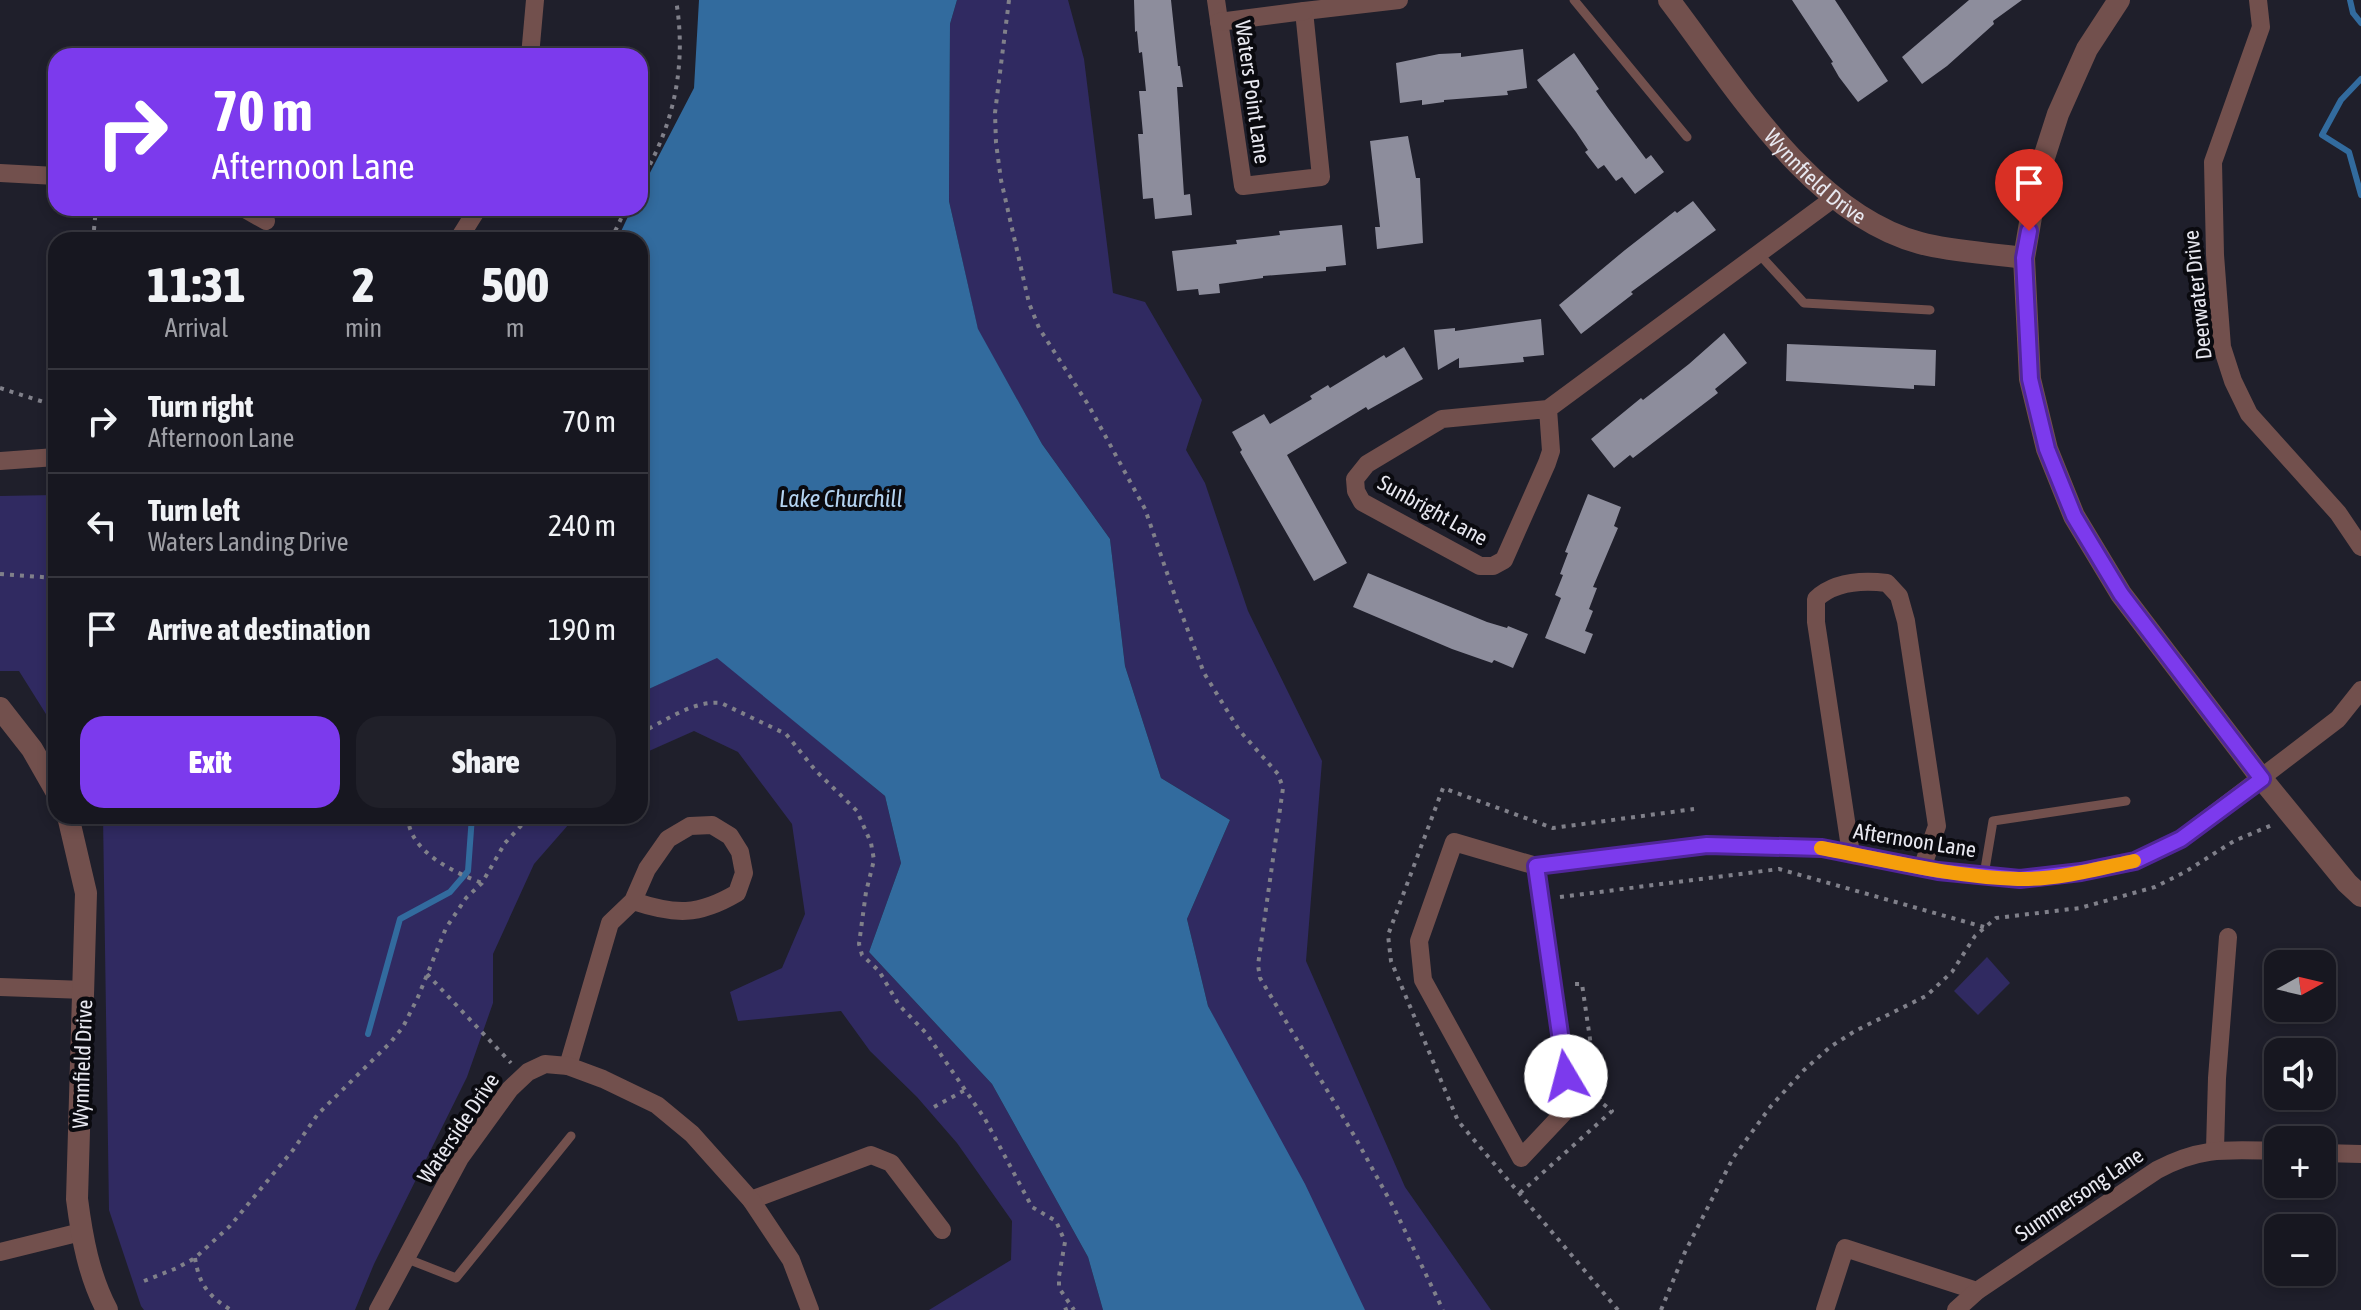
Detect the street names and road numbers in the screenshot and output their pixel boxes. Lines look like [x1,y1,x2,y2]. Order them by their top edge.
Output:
street label: Waters Point Lane [1230,19,1276,165]
street label: Wynnfield Drive [1759,123,1871,229]
street label: Deerwater Drive [2177,229,2217,361]
street label: Sunbright Lane [1374,469,1492,551]
street label: Afternoon Lane [1852,817,1978,863]
street label: Wynnfield Drive [67,999,97,1129]
street label: Waterside Drive [412,1068,504,1188]
street label: Summersong Lane [2010,1142,2148,1246]

